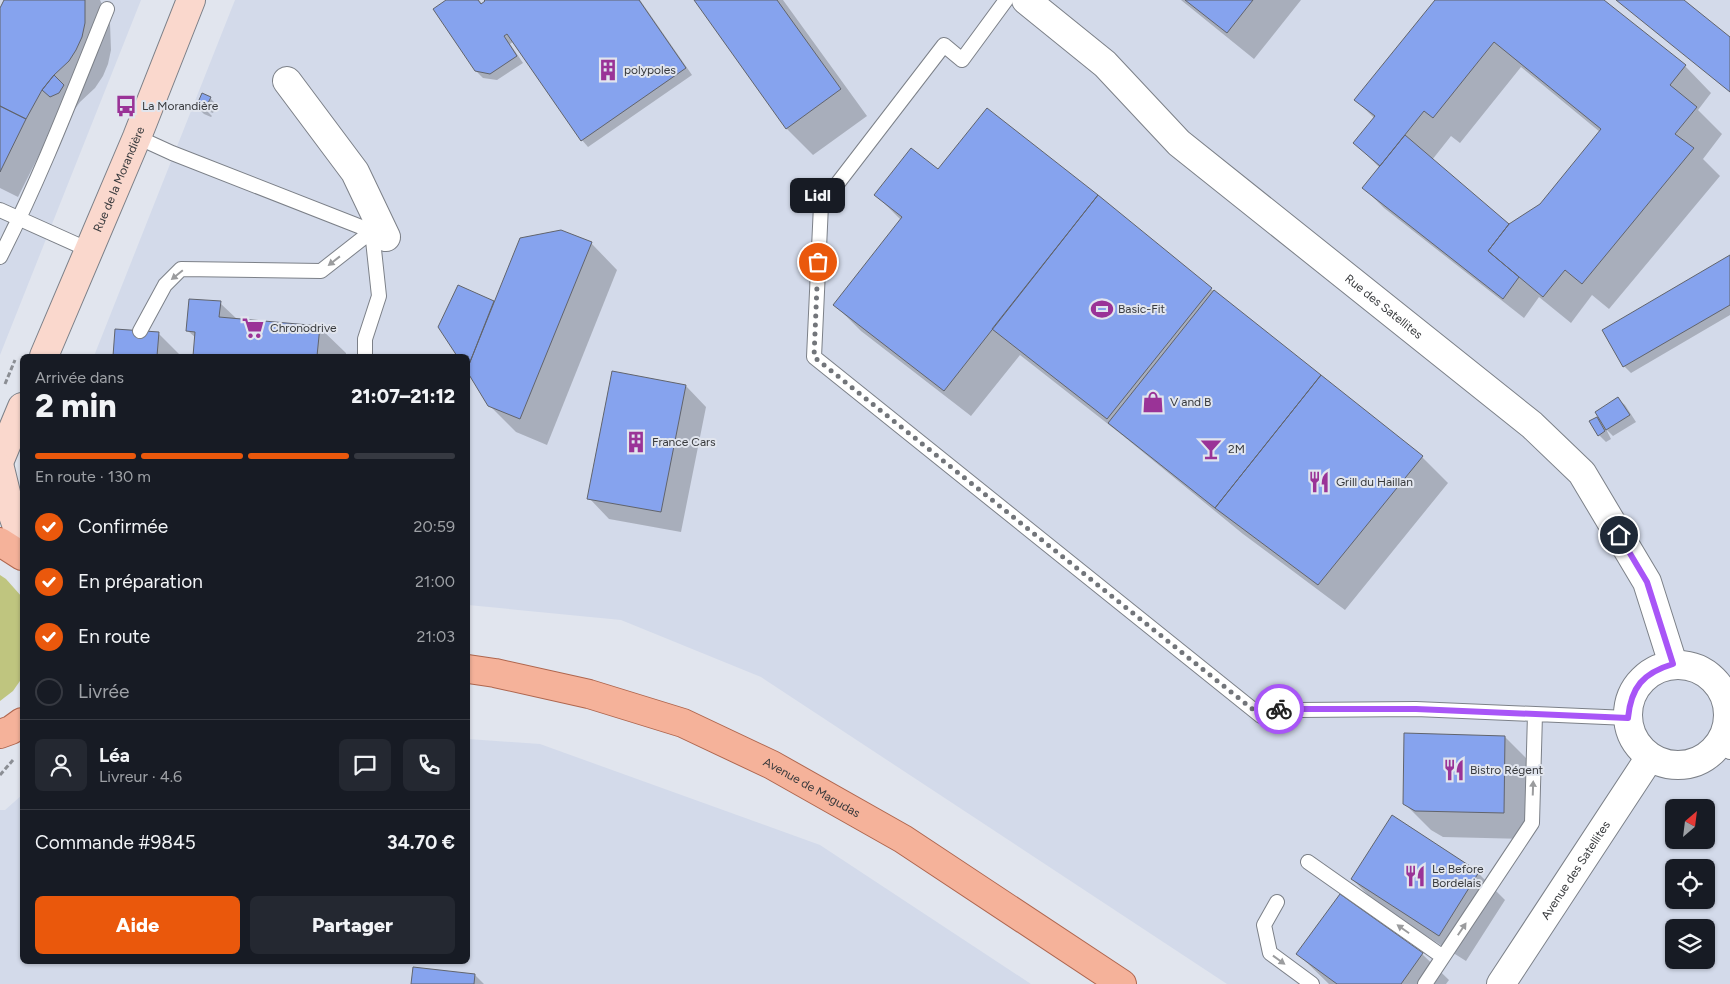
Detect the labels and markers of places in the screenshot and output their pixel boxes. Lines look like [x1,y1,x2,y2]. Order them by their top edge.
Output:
building icon: polypoles [595,57,621,83]
place label: polypoles [624,63,676,77]
bus stop icon: La Morandière [113,93,139,119]
place label: La Morandière [142,99,219,113]
callout: Lidl [790,177,846,212]
pin [797,241,839,283]
sports icon: Basic-Fit [1089,296,1115,322]
place label: Basic-Fit [1118,302,1166,316]
supermarket icon: Chronodrive [240,315,266,341]
place label: Chronodrive [270,321,337,335]
shop icon: V and B [1140,389,1166,415]
place label: V and B [1170,395,1211,409]
building icon: France Cars [623,429,649,455]
place label: France Cars [652,435,716,449]
bar icon: 2M [1198,436,1224,462]
place label: 2M [1228,442,1245,456]
restaurant icon: Grill du Haillan [1306,469,1332,495]
place label: Grill du Haillan [1336,475,1413,489]
pin [1598,514,1640,556]
restaurant icon: Bistro Régent [1441,757,1467,783]
place label: Bistro Régent [1470,763,1544,777]
place label: Le Before Bordelais [1432,862,1484,890]
restaurant icon: Le Before Bordelais [1402,863,1428,889]

